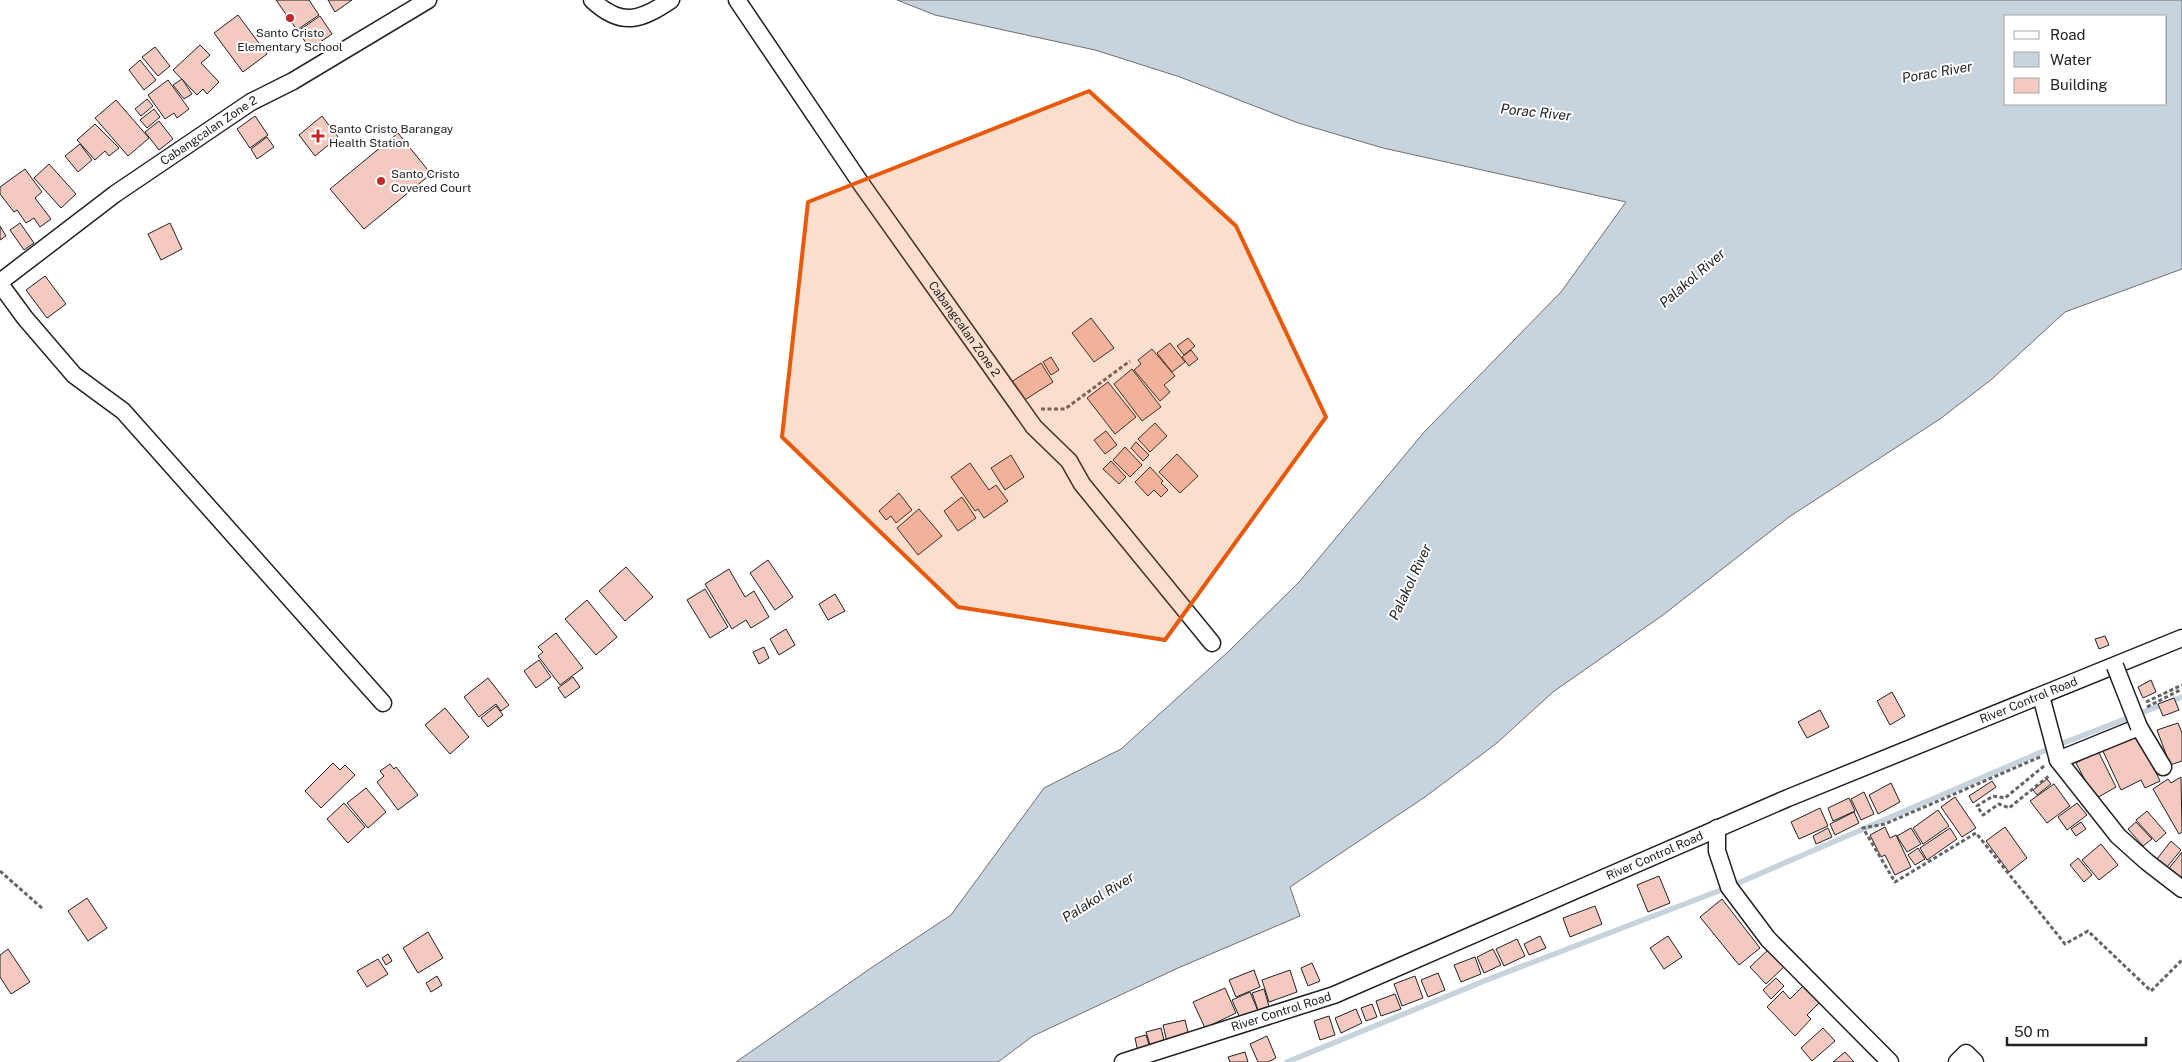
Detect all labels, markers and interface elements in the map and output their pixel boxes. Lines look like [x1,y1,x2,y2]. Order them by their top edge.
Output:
marker: Santo Cristo Elementary School [284,12,296,24]
legend [2004,15,2167,105]
place label: Santo Cristo Elementary School [237,26,343,54]
text: Road [2050,26,2086,43]
text: Water [2050,51,2092,68]
water label: Porac River [1901,58,1974,86]
text: Building [2050,76,2108,93]
street label: Cabangcalan Zone 2 [158,93,259,168]
water label: Porac River [1500,100,1573,124]
place label: Santo Cristo Barangay Health Station [329,122,454,150]
marker: Santo Cristo Barangay Health Station [311,129,325,143]
place label: Santo Cristo Covered Court [391,167,472,195]
marker: Santo Cristo Covered Court [375,175,387,187]
water label: Palakol River [1656,245,1729,311]
street label: Cabangcalan Zone 2 [926,279,1003,380]
water label: Palakol River [1385,541,1435,622]
street label: River Control Road [1978,674,2080,726]
street label: River Control Road [1604,829,1705,883]
water label: Palakol River [1059,868,1138,925]
street label: River Control Road [1229,989,1333,1034]
scale bar [2007,1014,2146,1046]
text: 50 m [2014,1023,2049,1040]

